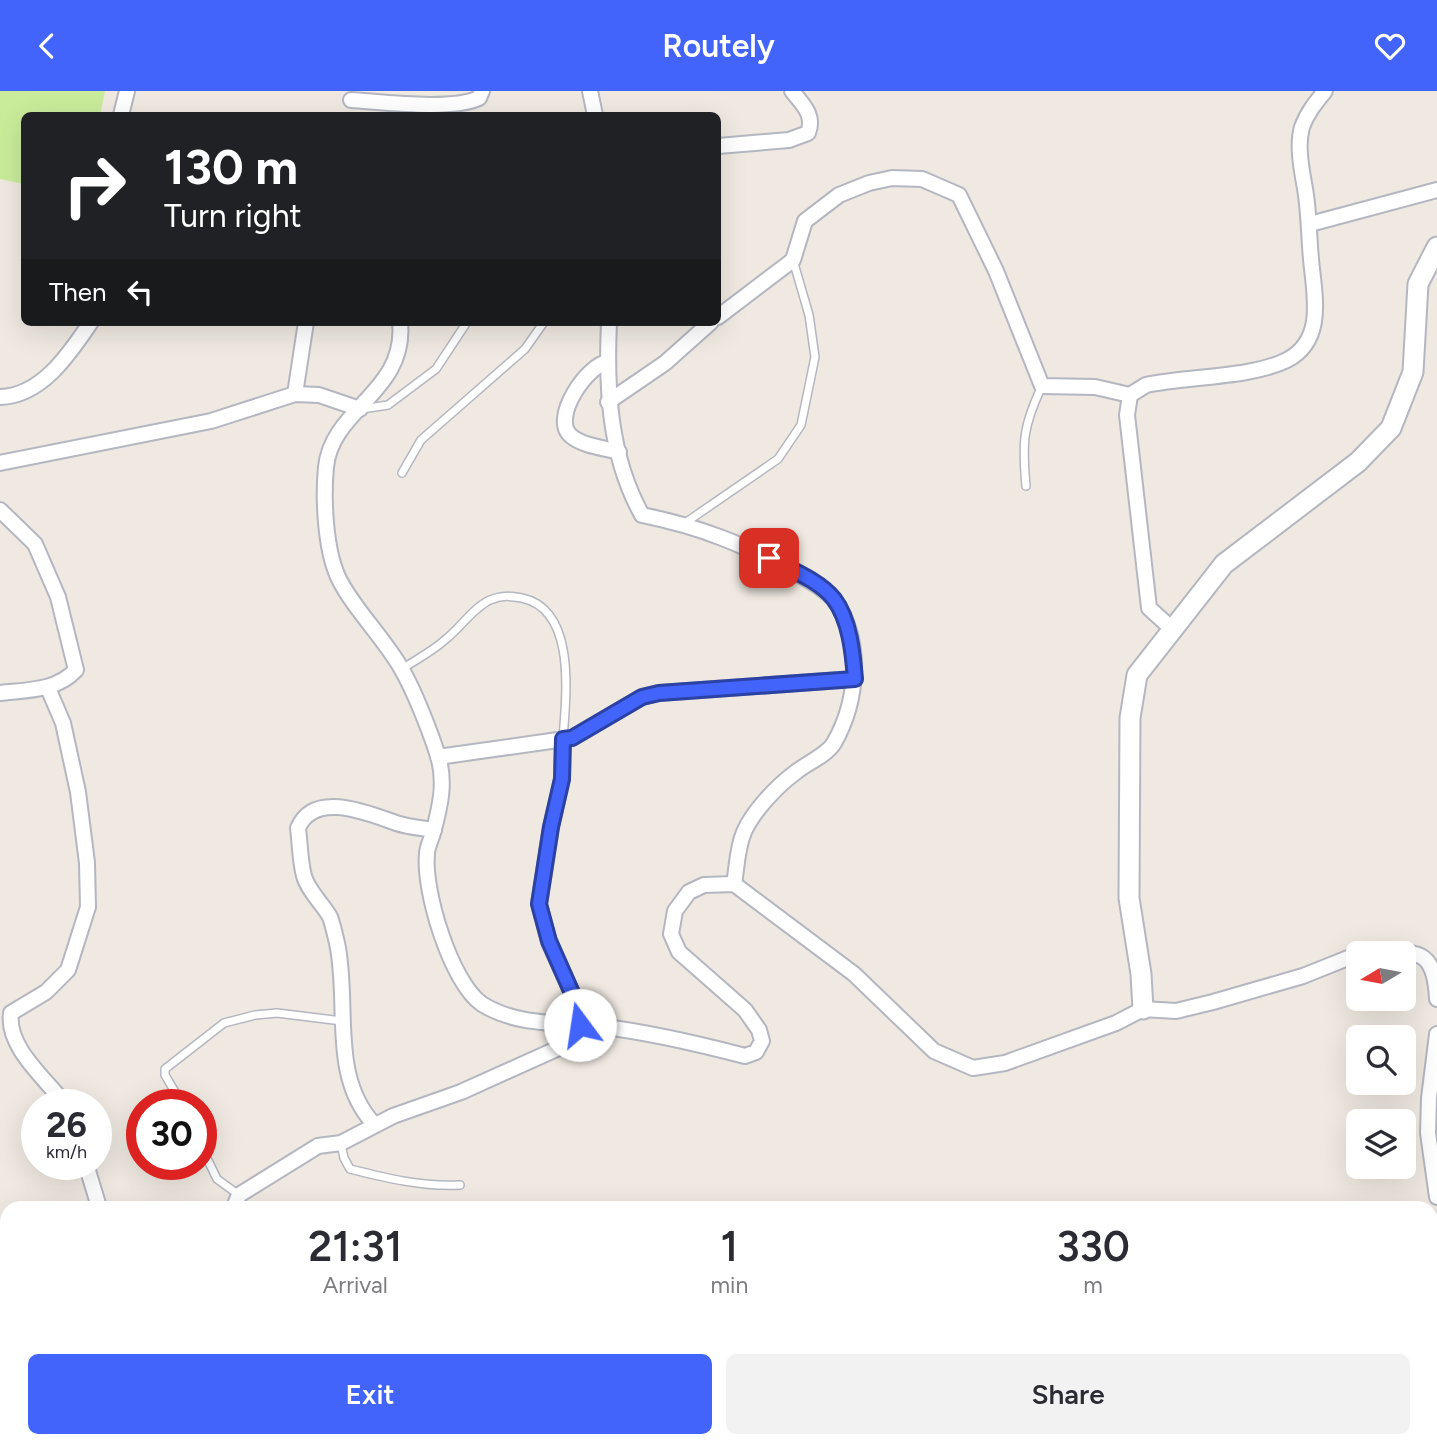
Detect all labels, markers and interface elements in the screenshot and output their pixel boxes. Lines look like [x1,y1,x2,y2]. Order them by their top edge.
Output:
icon: back [28,27,66,65]
text: Routely [662,27,775,65]
icon: heart [1371,27,1409,65]
text: 130 m [164,137,298,196]
icon: right [49,140,140,231]
text: Turn right [164,197,302,235]
icon: left [121,273,159,311]
text: Then [49,276,107,308]
pin [739,528,799,588]
icon: arrive [750,539,788,577]
north arrow [1346,941,1416,1011]
map controls [1346,941,1416,1179]
position arrow [543,988,617,1062]
button: search [1346,1025,1416,1095]
speed limit sign: 30 [126,1089,217,1180]
text: 26 [46,1104,87,1146]
button: layers [1346,1109,1416,1179]
text: km/h [46,1141,87,1163]
text: 21:31 [308,1221,402,1272]
text: 1 [721,1221,738,1272]
text: 330 [1056,1221,1130,1272]
text: Arrival [323,1271,388,1299]
text: min [711,1271,748,1299]
text: m [1083,1271,1103,1299]
button: Exit [28,1354,712,1434]
button: Share [726,1354,1410,1434]

